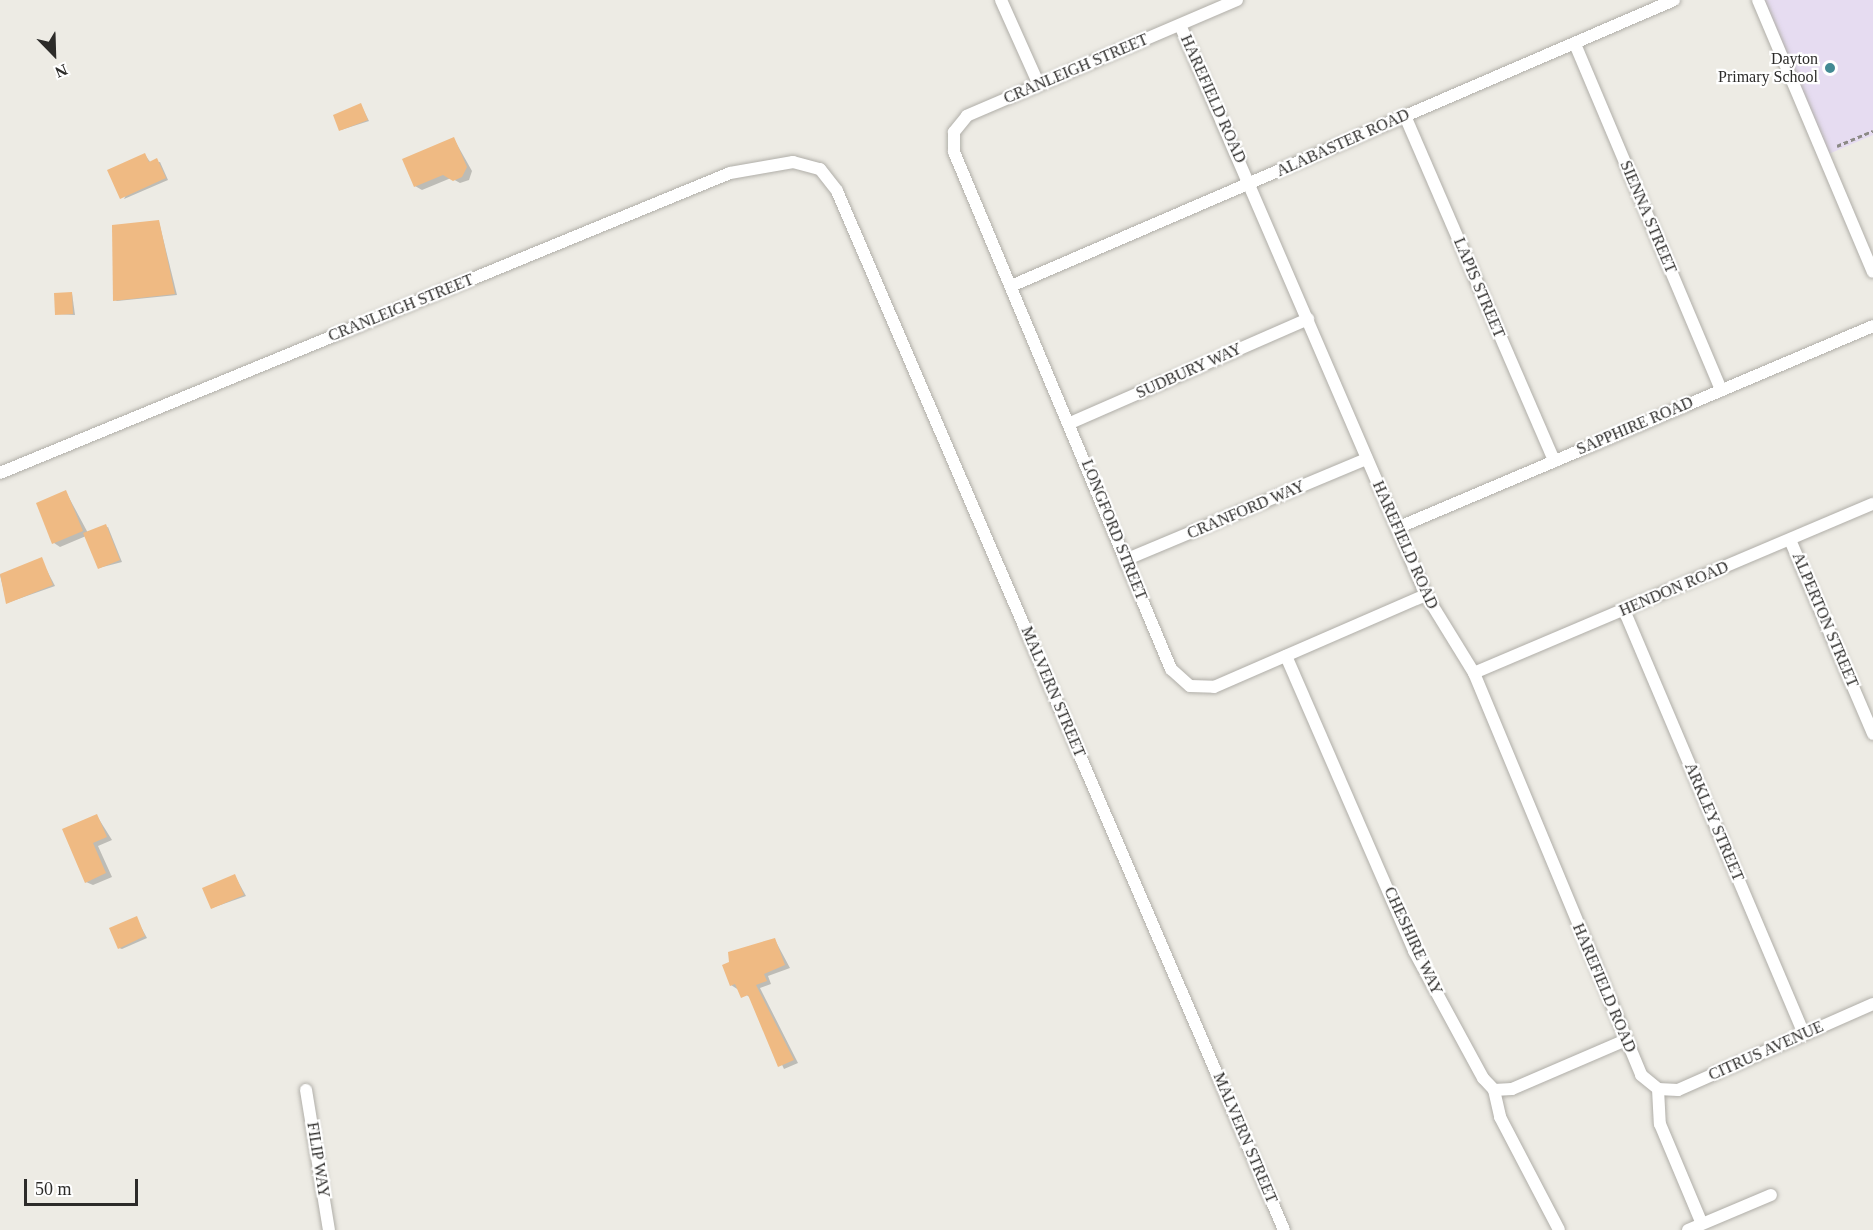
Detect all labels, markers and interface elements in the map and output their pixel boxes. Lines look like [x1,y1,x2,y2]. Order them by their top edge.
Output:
north arrow [24,24,84,84]
street label: CRANLEIGH STREET [1001,30,1151,108]
street label: HAREFIELD ROAD [1176,32,1250,166]
place label: Dayton Primary School [1718,49,1818,87]
text: N [53,61,70,81]
marker: Dayton Primary School [1823,61,1837,75]
street label: ALABASTER ROAD [1274,105,1412,181]
street label: SIENNA STREET [1615,157,1681,277]
street label: LAPIS STREET [1449,235,1509,341]
street label: CRANLEIGH STREET [325,270,477,346]
street label: SUDBURY WAY [1133,339,1245,403]
street label: SAPPHIRE ROAD [1574,393,1696,459]
street label: LONGFORD STREET [1077,457,1151,603]
street label: CRANFORD WAY [1184,477,1308,543]
street label: HAREFIELD ROAD [1368,478,1442,612]
street label: ALPERTON STREET [1788,550,1862,690]
street label: HENDON ROAD [1616,557,1732,621]
street label: MALVERN STREET [1017,624,1089,760]
street label: ARKLEY STREET [1680,760,1748,884]
street label: CHESHIRE WAY [1380,884,1446,998]
street label: HAREFIELD ROAD [1568,921,1640,1055]
street label: CITRUS AVENUE [1705,1017,1827,1085]
street label: MALVERN STREET [1209,1070,1281,1206]
street label: FILIP WAY [302,1120,334,1200]
scale bar [27,1167,141,1205]
text: 50 m [35,1179,72,1199]

